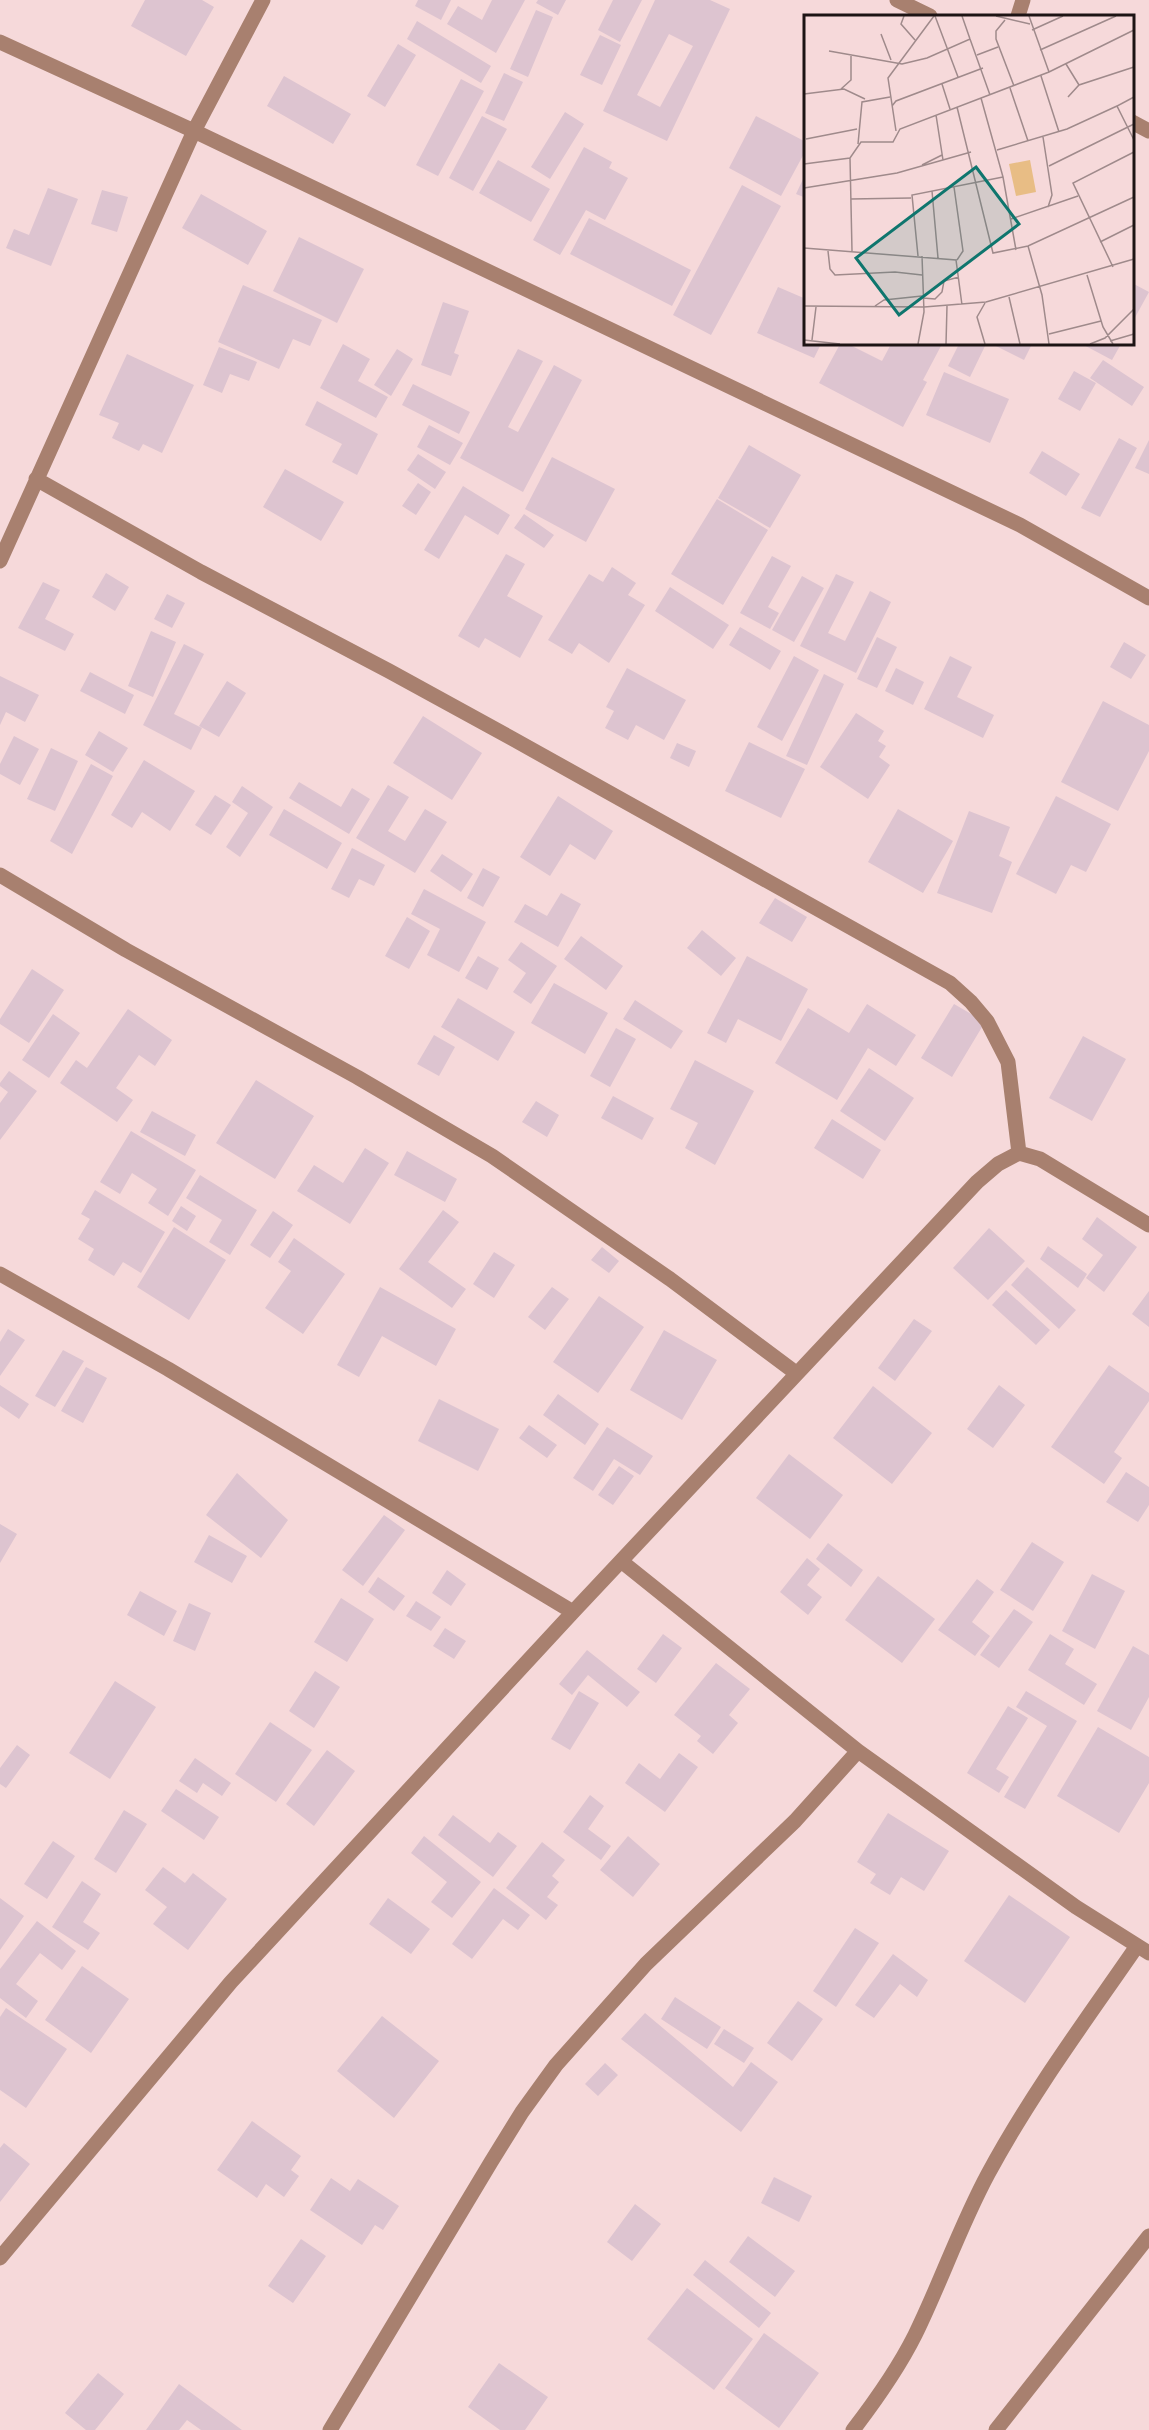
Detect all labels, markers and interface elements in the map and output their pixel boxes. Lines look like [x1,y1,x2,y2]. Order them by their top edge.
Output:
inset map [804,15,1134,345]

